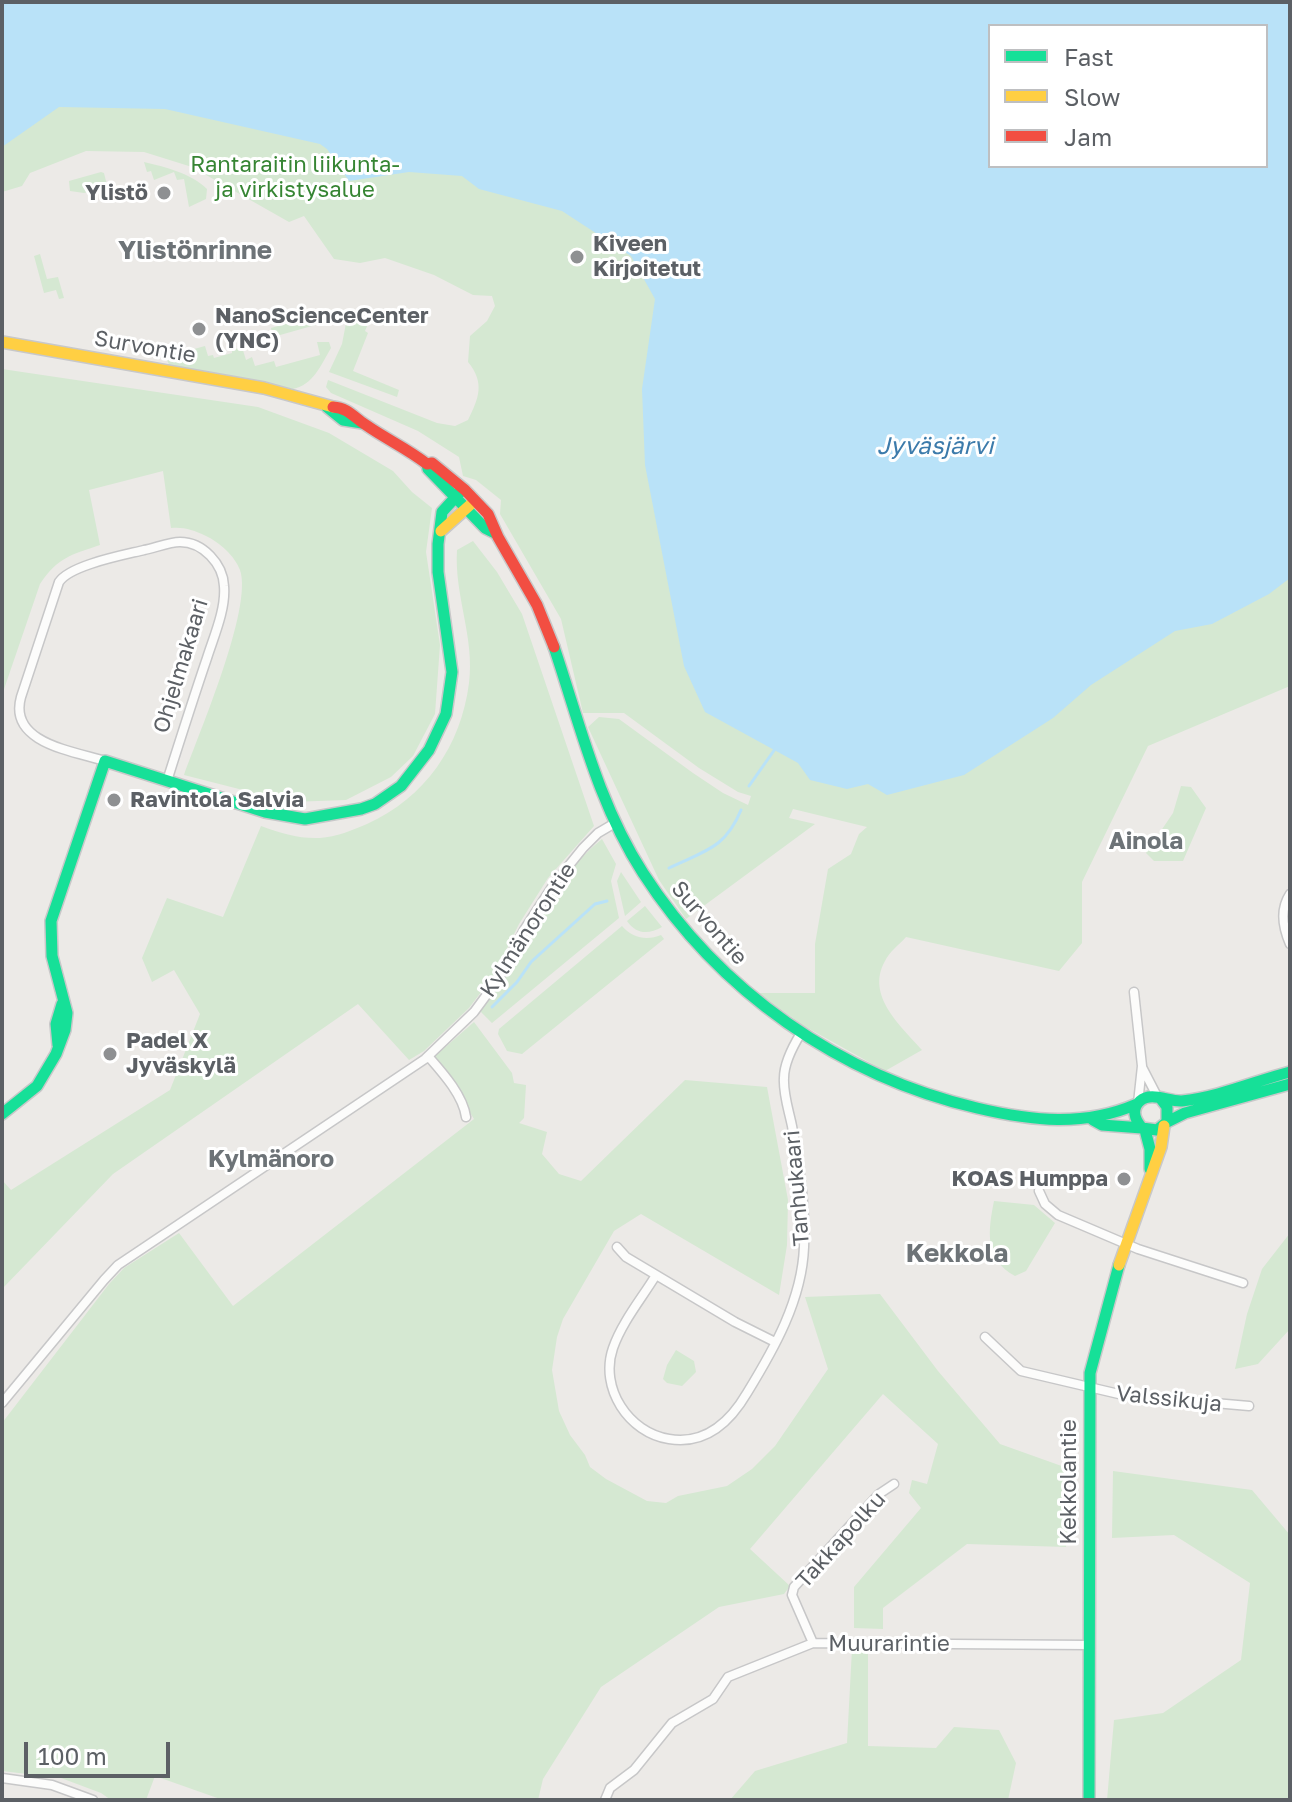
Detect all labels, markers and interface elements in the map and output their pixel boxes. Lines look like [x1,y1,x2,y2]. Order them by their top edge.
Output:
legend [988,24,1268,168]
text: Fast [1064,42,1114,71]
text: Slow [1064,82,1120,111]
text: Jam [1064,122,1112,151]
park label: Rantaraitin liikunta- ja virkistysalue [190,152,400,204]
place label: Ylistö [85,180,148,206]
marker: Ylistö [155,184,173,202]
place label: Kiveen Kirjoitetut [593,231,701,282]
district label: Ylistönrinne [118,235,272,267]
marker: Kiveen Kirjoitetut [568,248,586,266]
place label: NanoScienceCenter (YNC) [215,303,429,354]
marker: NanoScienceCenter (YNC) [190,320,208,338]
street label: Survontie [92,325,198,369]
water label: Jyväsjärvi [877,432,993,460]
street label: Ohjelmakaari [148,596,214,736]
place label: Ravintola Salvia [130,787,304,813]
marker: Ravintola Salvia [105,791,123,809]
district label: Ainola [1109,827,1183,855]
street label: Kylmänorontie [475,858,581,1002]
street label: Survontie [665,876,753,970]
place label: Padel X Jyväskylä [126,1028,236,1080]
marker: Padel X Jyväskylä [101,1045,119,1063]
street label: Tanhukaari [779,1129,815,1247]
district label: Kylmänoro [208,1145,334,1173]
place label: KOAS Humppa [951,1166,1108,1192]
marker: KOAS Humppa [1115,1170,1133,1188]
district label: Kekkola [906,1238,1008,1270]
street label: Valssikuja [1115,1380,1223,1418]
street label: Kekkolantie [1056,1419,1082,1545]
street label: Takkapolku [791,1486,891,1594]
street label: Muurarintie [828,1631,950,1657]
scale bar [28,1726,174,1776]
text: 100 m [38,1741,107,1770]

